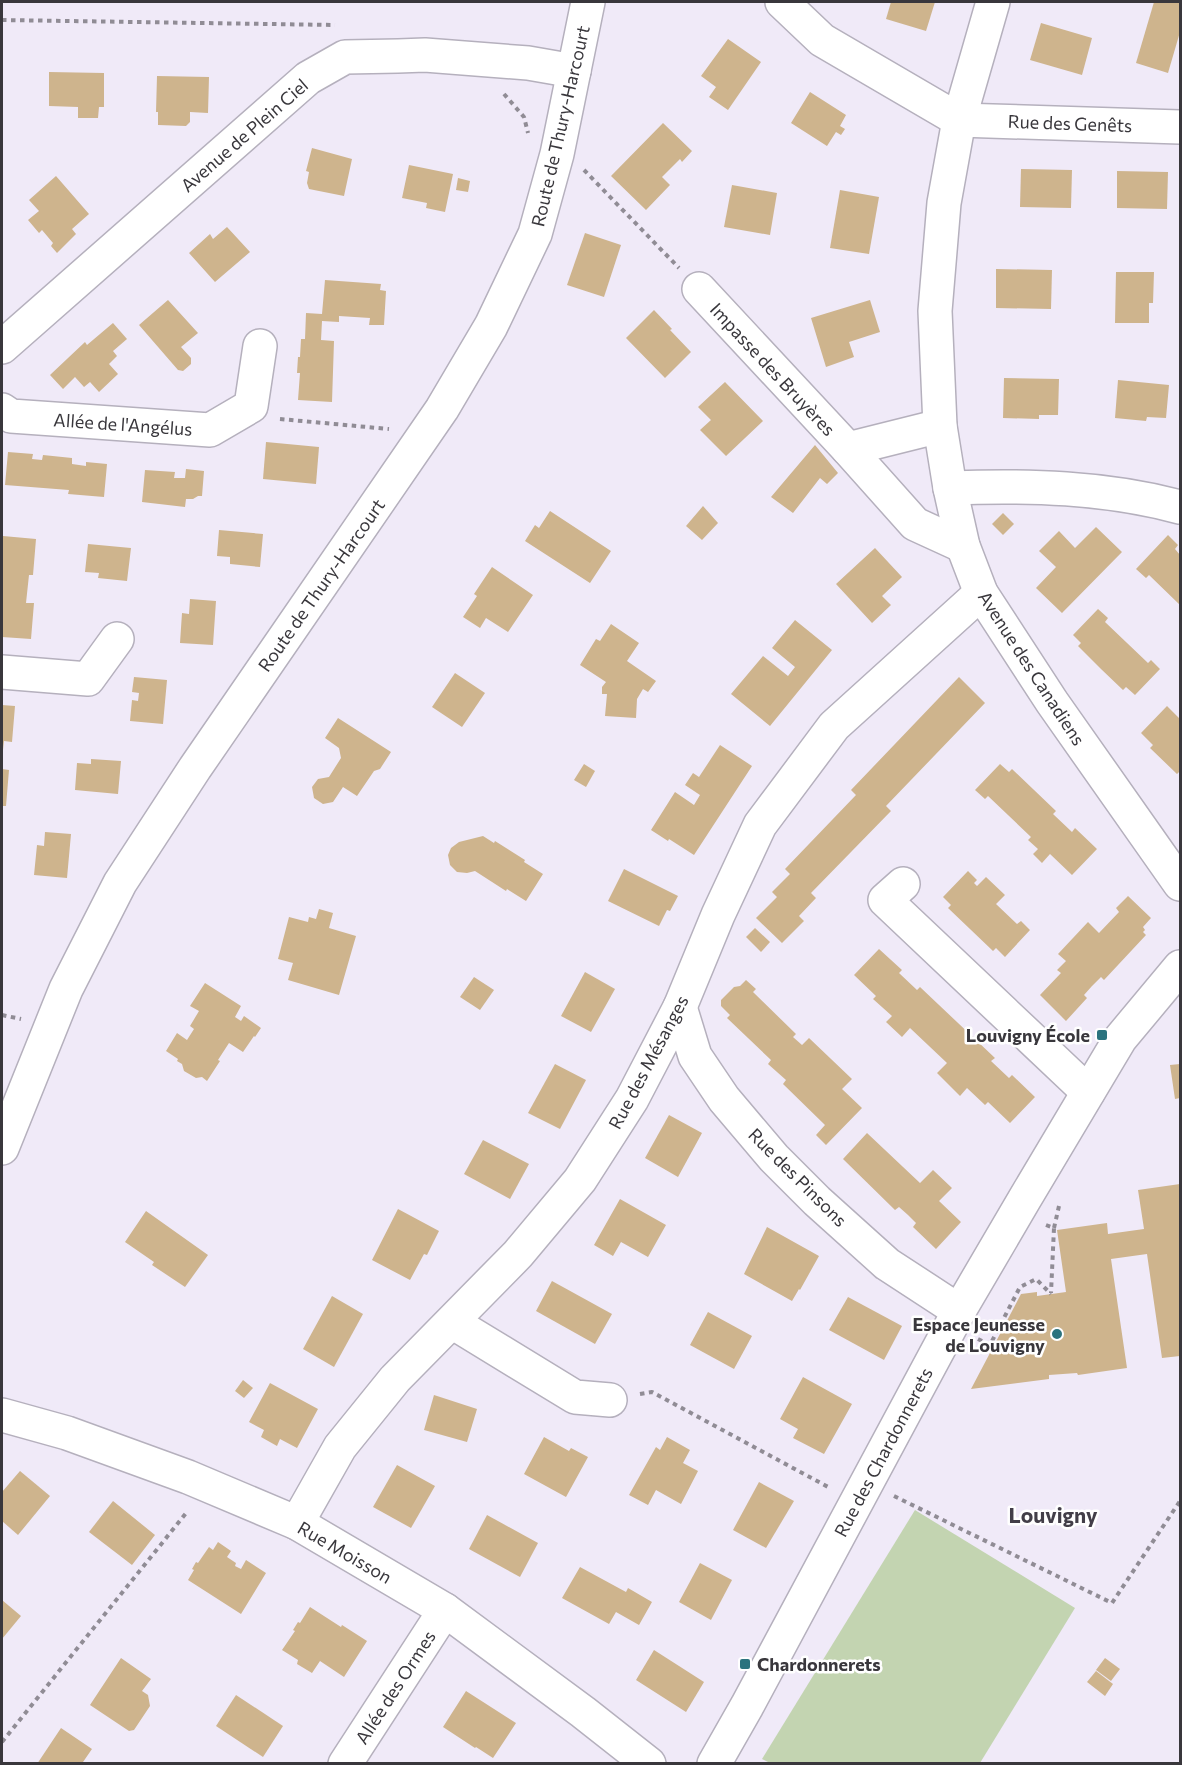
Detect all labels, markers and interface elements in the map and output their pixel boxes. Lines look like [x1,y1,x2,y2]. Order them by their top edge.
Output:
street label: Route de Thury-Harcourt [526,23,594,229]
street label: Avenue de Plein Ciel [176,74,312,196]
street label: Rue des Genêts [1007,110,1133,136]
street label: Impasse des Bruyères [706,298,840,440]
street label: Allée de l'Angélus [53,408,193,440]
street label: Route de Thury-Harcourt [253,494,389,676]
street label: Avenue des Canadiens [974,587,1090,749]
street label: Rue des Mésanges [603,991,693,1133]
place label: Louvigny École [966,1024,1090,1046]
marker: Louvigny École [1095,1028,1109,1042]
street label: Rue des Pinsons [744,1123,852,1231]
place label: Espace Jeunesse de Louvigny [913,1313,1045,1356]
marker: Espace Jeunesse de Louvigny [1050,1327,1064,1341]
street label: Rue des Chardonnerets [829,1364,937,1540]
district label: Louvigny [1009,1502,1098,1527]
street label: Rue Moisson [294,1516,396,1588]
street label: Allée des Ormes [350,1626,440,1748]
place label: Chardonnerets [757,1653,881,1675]
marker: Chardonnerets [738,1657,752,1671]

